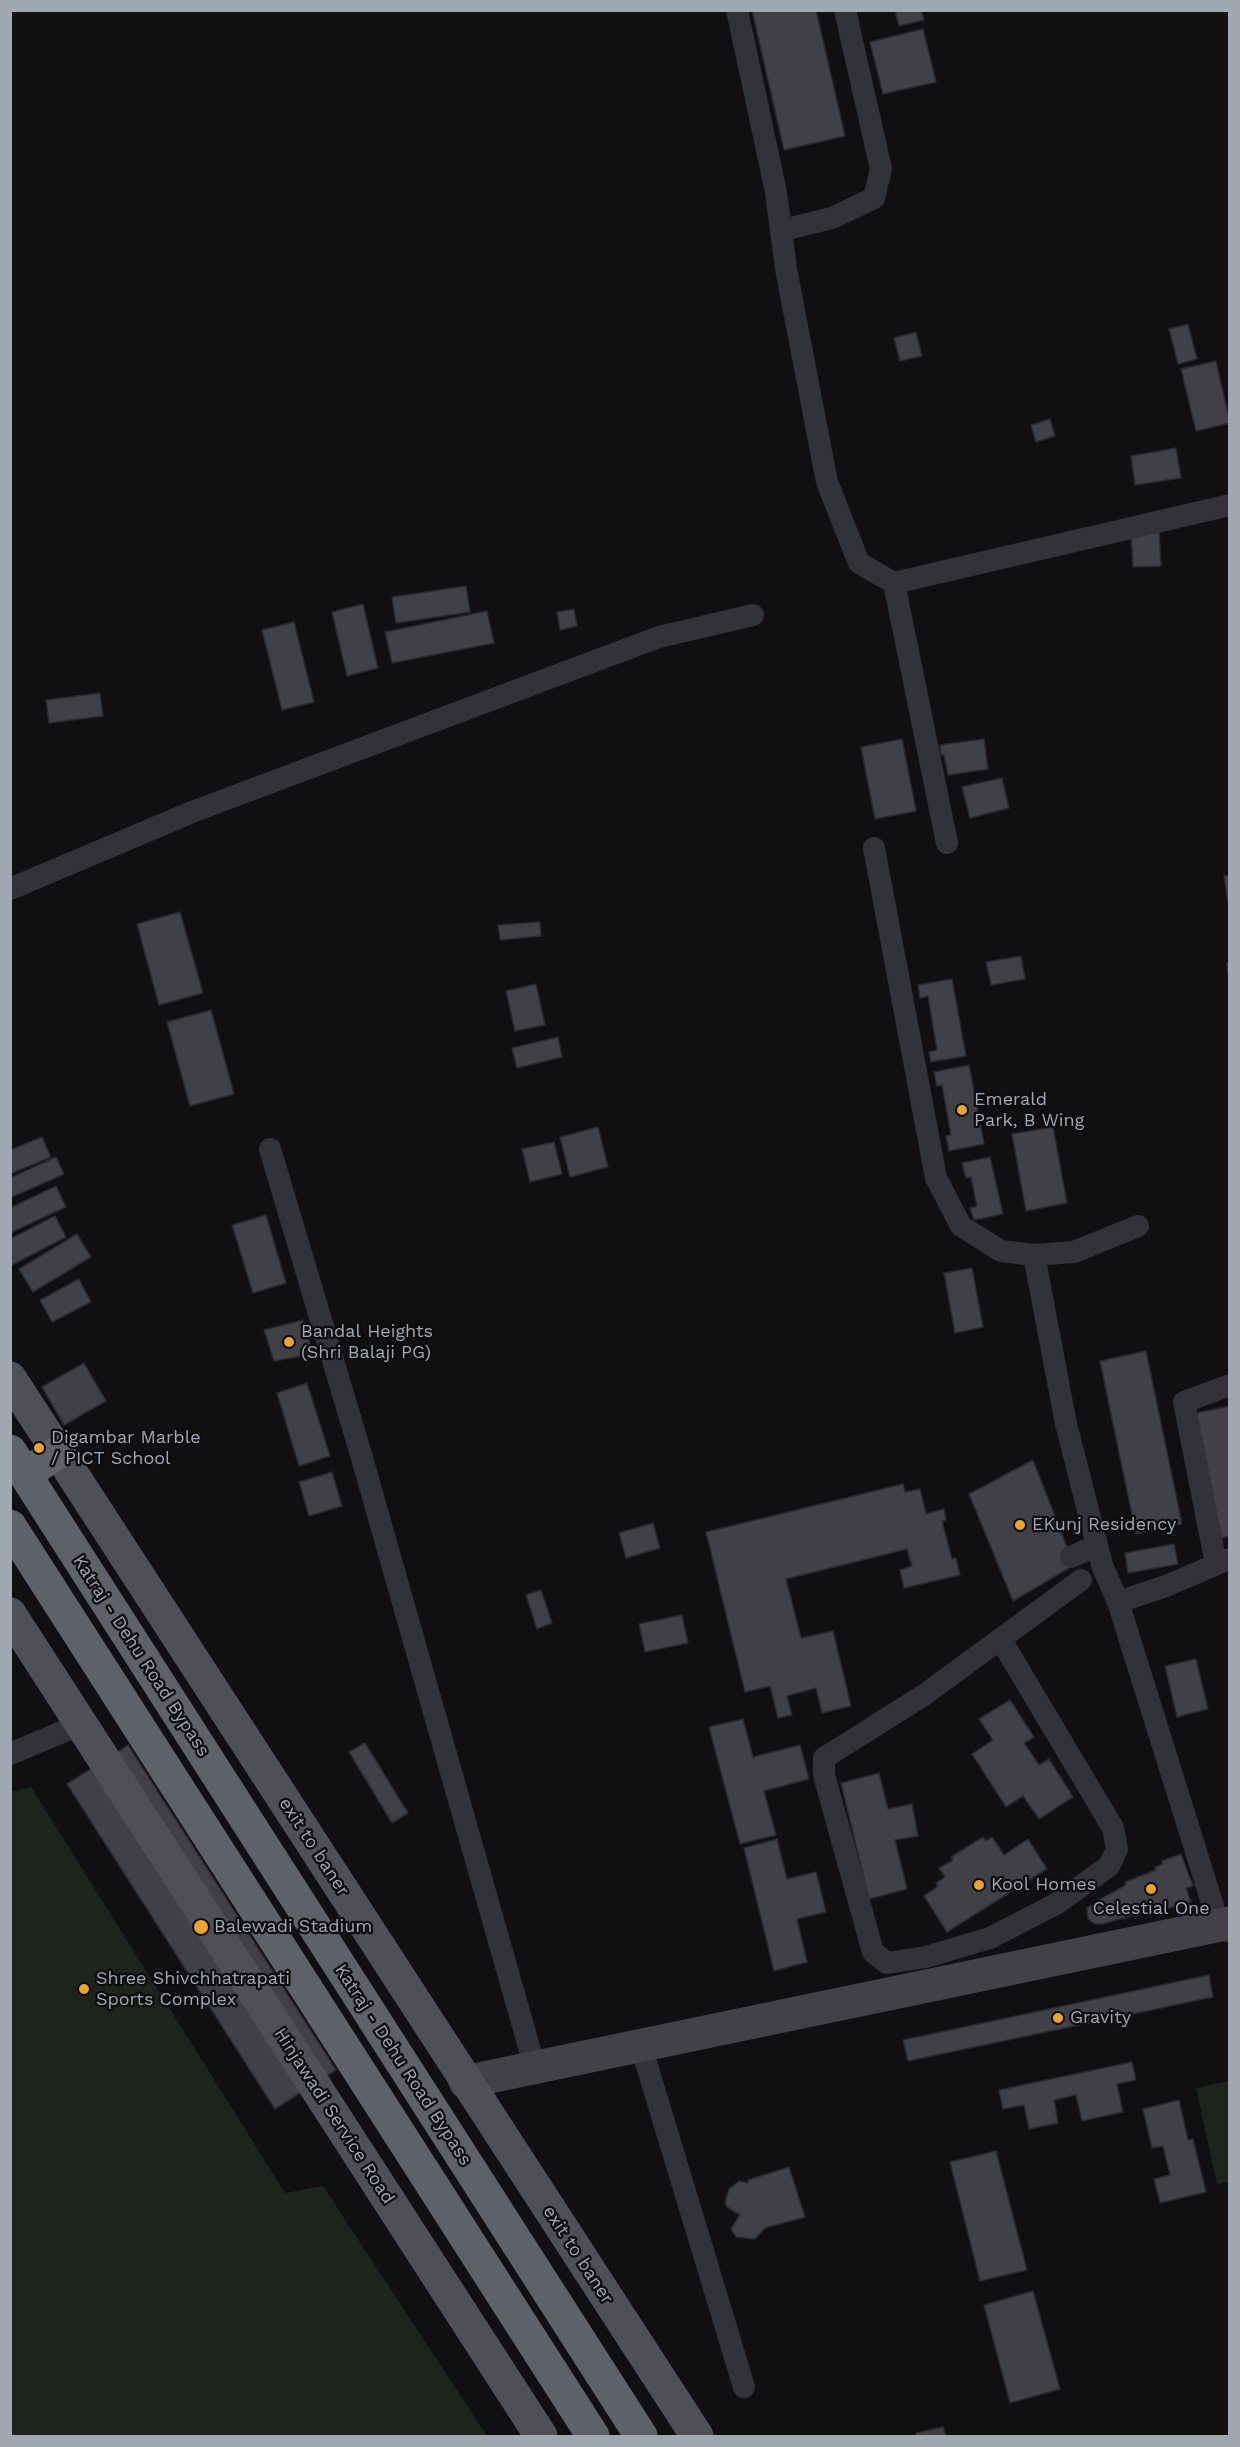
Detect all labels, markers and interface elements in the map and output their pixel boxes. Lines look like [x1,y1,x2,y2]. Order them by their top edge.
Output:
place label: Emerald Park, B Wing [974,1089,1084,1132]
marker: Emerald Park, B Wing [955,1103,969,1117]
place label: Bandal Heights (Shri Balaji PG) [301,1321,433,1364]
marker: Bandal Heights (Shri Balaji PG) [282,1335,296,1349]
place label: Digambar Marble / PICT School [51,1427,201,1470]
marker: Digambar Marble / PICT School [32,1441,46,1455]
place label: EKunj Residency [1032,1514,1176,1536]
marker: EKunj Residency [1013,1518,1027,1532]
street label: Katraj - Dehu Road Bypass [68,1551,214,1761]
street label: exit to baner [274,1794,354,1900]
place label: Kool Homes [991,1874,1096,1896]
marker: Kool Homes [972,1878,986,1892]
marker: Celestial One [1144,1882,1158,1896]
place label: Celestial One [1092,1898,1210,1920]
place label: Balewadi Stadium [214,1916,372,1938]
marker: Balewadi Stadium [192,1918,210,1936]
street label: Katraj - Dehu Road Bypass [330,1960,476,2170]
place label: Shree Shivchhatrapati Sports Complex [96,1968,290,2010]
marker: Shree Shivchhatrapati Sports Complex [77,1982,91,1996]
place label: Gravity [1070,2007,1131,2029]
marker: Gravity [1051,2011,1065,2025]
street label: Hinjawadi Service Road [269,2024,399,2208]
street label: exit to baner [538,2202,618,2308]

